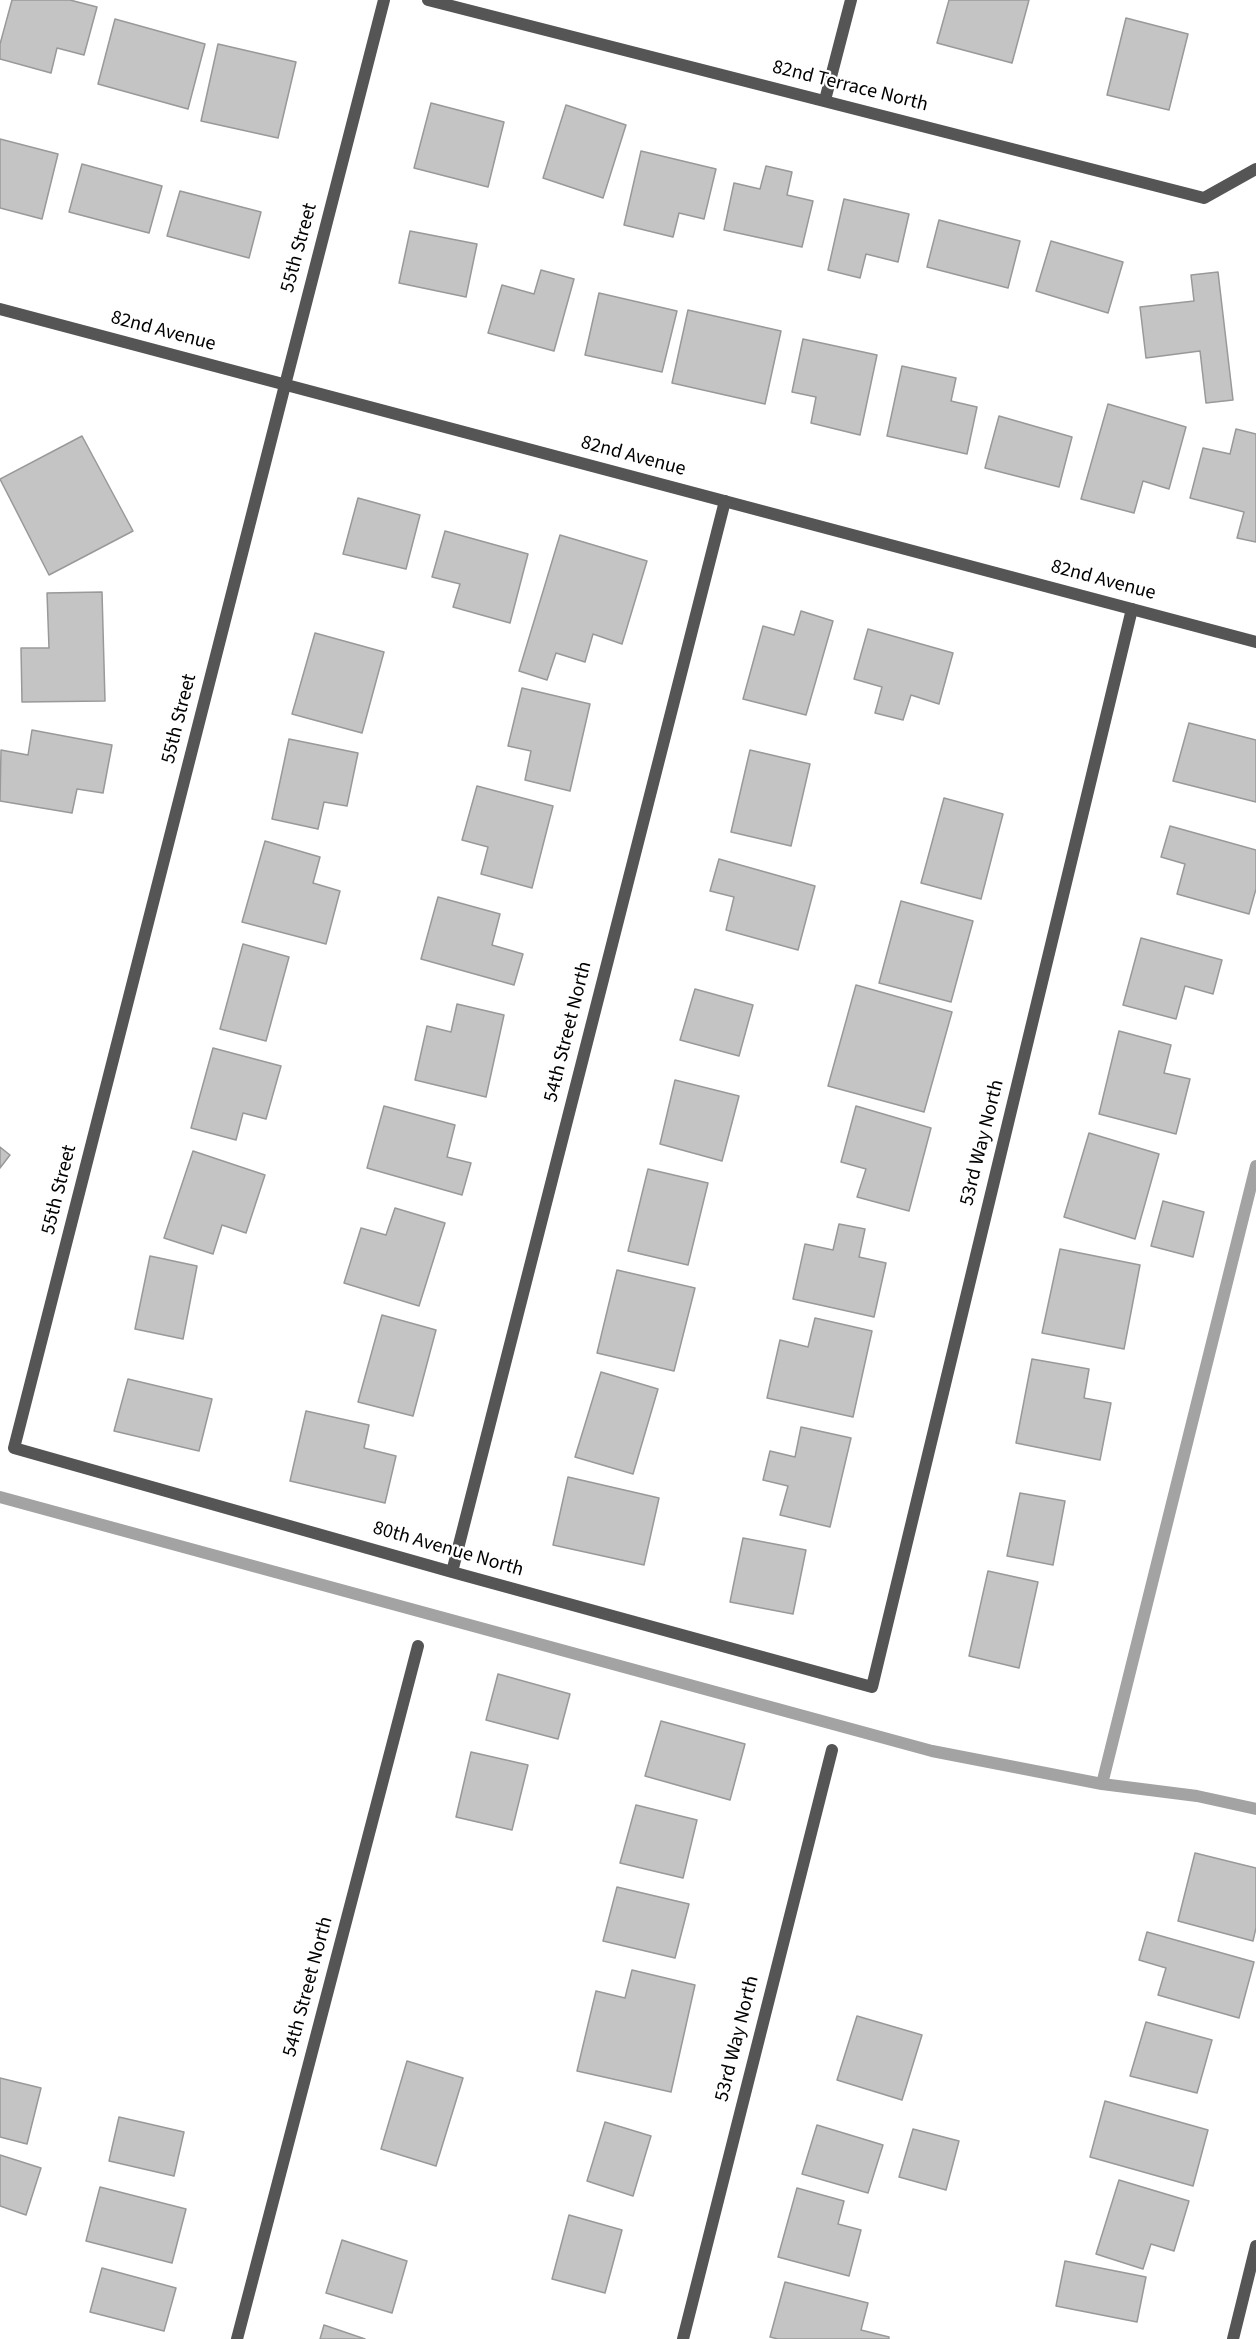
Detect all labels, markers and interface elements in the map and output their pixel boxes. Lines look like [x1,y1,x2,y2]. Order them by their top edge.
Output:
street label: 82nd Terrace North [770,56,930,118]
street label: 55th Street [277,201,323,295]
street label: 82nd Avenue [108,306,218,358]
street label: 82nd Avenue [578,431,688,483]
street label: 82nd Avenue [1048,555,1158,607]
street label: 55th Street [157,672,203,766]
street label: 54th Street North [540,959,598,1105]
street label: 53rd Way North [956,1078,1010,1208]
street label: 55th Street [37,1143,83,1237]
street label: 80th Avenue North [370,1517,526,1583]
street label: 54th Street North [279,1914,339,2060]
street label: 53rd Way North [711,1974,765,2104]

